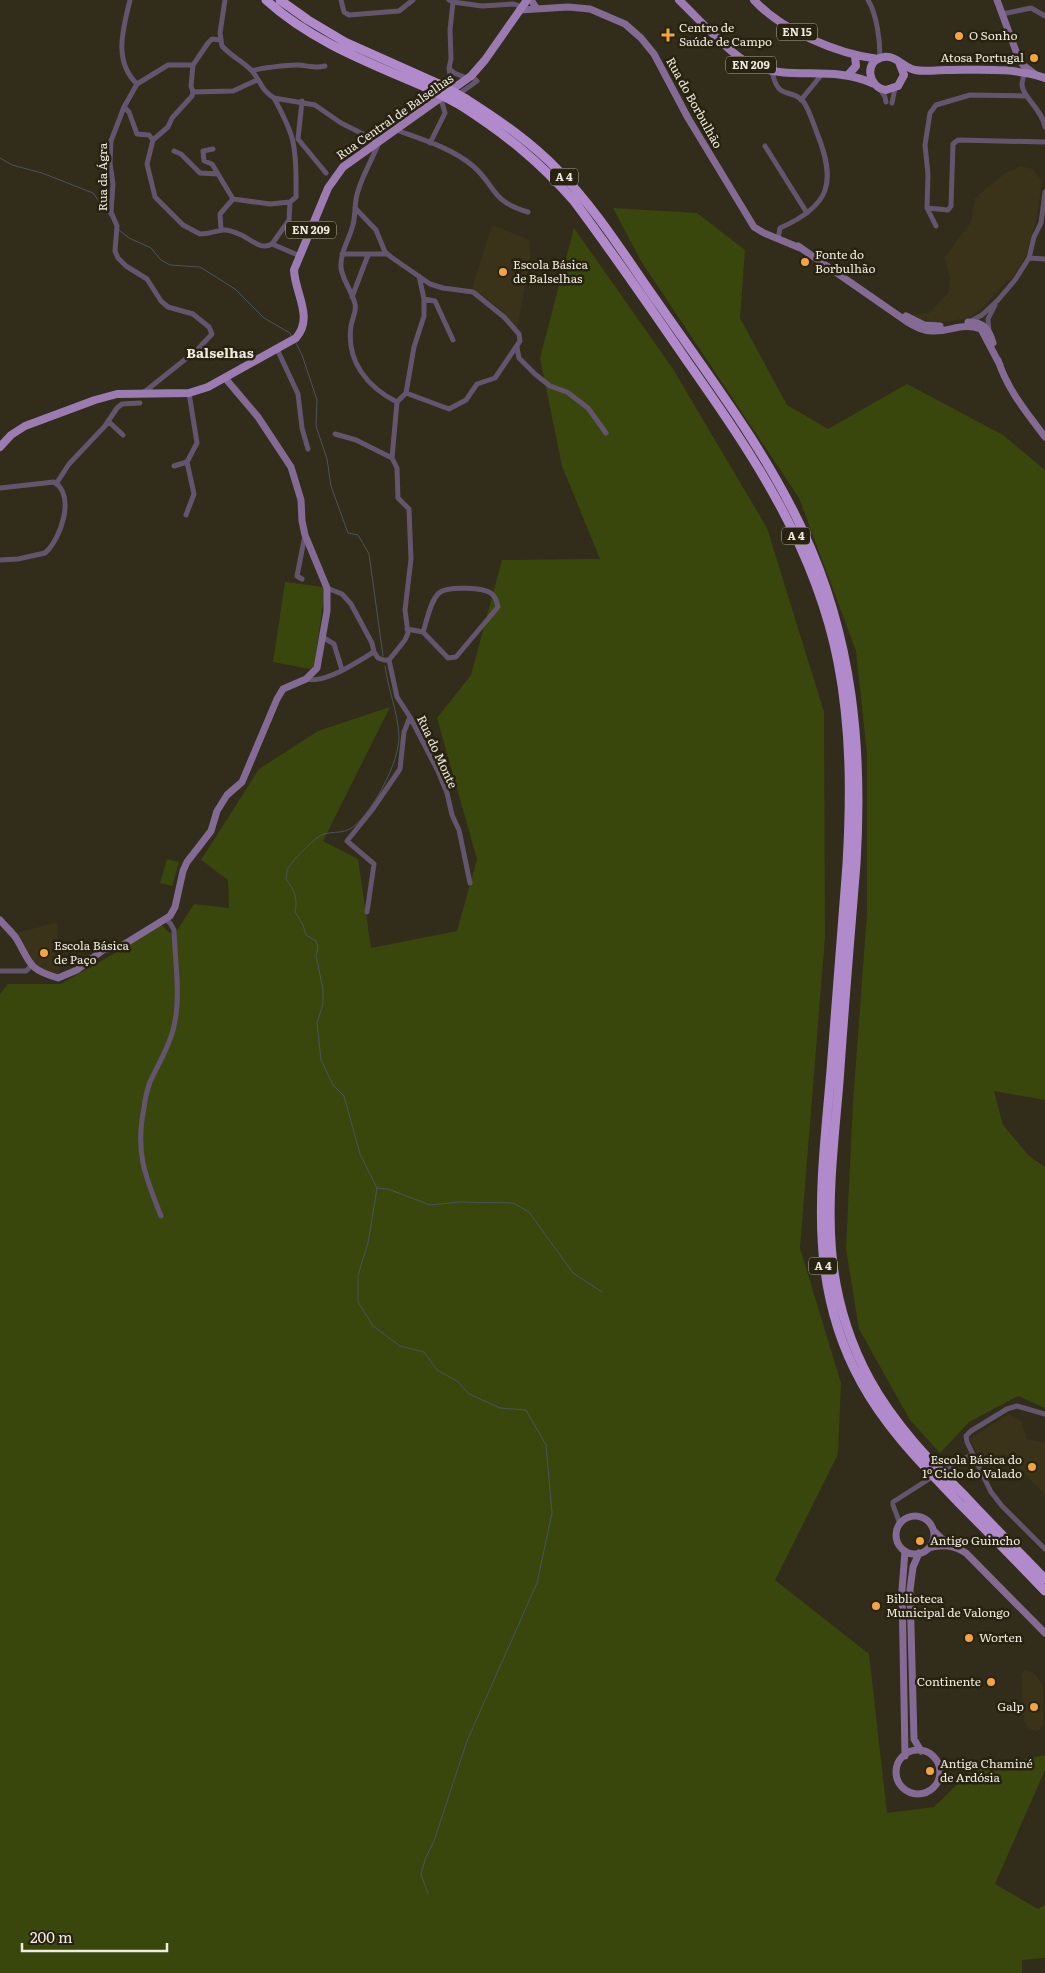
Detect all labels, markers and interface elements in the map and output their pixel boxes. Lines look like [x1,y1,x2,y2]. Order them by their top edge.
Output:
place label: Centro de Saúde de Campo [679,18,772,50]
road number: EN 15 [777,24,817,41]
place label: O Sonho [969,26,1017,44]
marker: Centro de Saúde de Campo [661,28,675,42]
marker: O Sonho [953,30,965,42]
place label: Atosa Portugal [941,48,1024,66]
marker: Atosa Portugal [1028,52,1040,64]
street label: Rua do Borbulhão [662,54,727,151]
road number: EN 209 [726,56,776,74]
street label: Rua Central de Balselhas [332,69,457,164]
street label: Rua da Ágra [93,142,111,211]
road number: A 4 [550,168,578,186]
road number: EN 209 [286,222,336,238]
place label: Fonte do Borbulhão [815,245,876,277]
place label: Escola Básica de Balselhas [513,255,588,287]
marker: Fonte do Borbulhão [799,256,811,268]
marker: Escola Básica de Balselhas [497,266,509,278]
district label: Balselhas [186,342,254,362]
road number: A 4 [782,528,810,544]
street label: Rua do Monte [413,712,463,791]
place label: Escola Básica de Paço [54,936,129,968]
marker: Escola Básica de Paço [38,947,50,959]
road number: A 4 [809,1258,837,1274]
place label: Escola Básica do 1º Ciclo do Valado [922,1450,1022,1482]
marker: Escola Básica do 1º Ciclo do Valado [1026,1461,1038,1473]
place label: Antigo Guincho [930,1531,1020,1549]
marker: Antigo Guincho [914,1535,926,1547]
place label: Biblioteca Municipal de Valongo [886,1589,1010,1621]
marker: Biblioteca Municipal de Valongo [870,1600,882,1612]
place label: Worten [979,1628,1023,1646]
marker: Worten [963,1632,975,1644]
place label: Continente [917,1672,981,1690]
marker: Continente [985,1676,997,1688]
place label: Galp [997,1697,1024,1715]
marker: Galp [1028,1701,1040,1713]
place label: Antiga Chaminé de Ardósia [940,1754,1033,1786]
marker: Antiga Chaminé de Ardósia [924,1765,936,1777]
scale bar [22,1920,168,1952]
text: 200 m [30,1925,73,1948]

